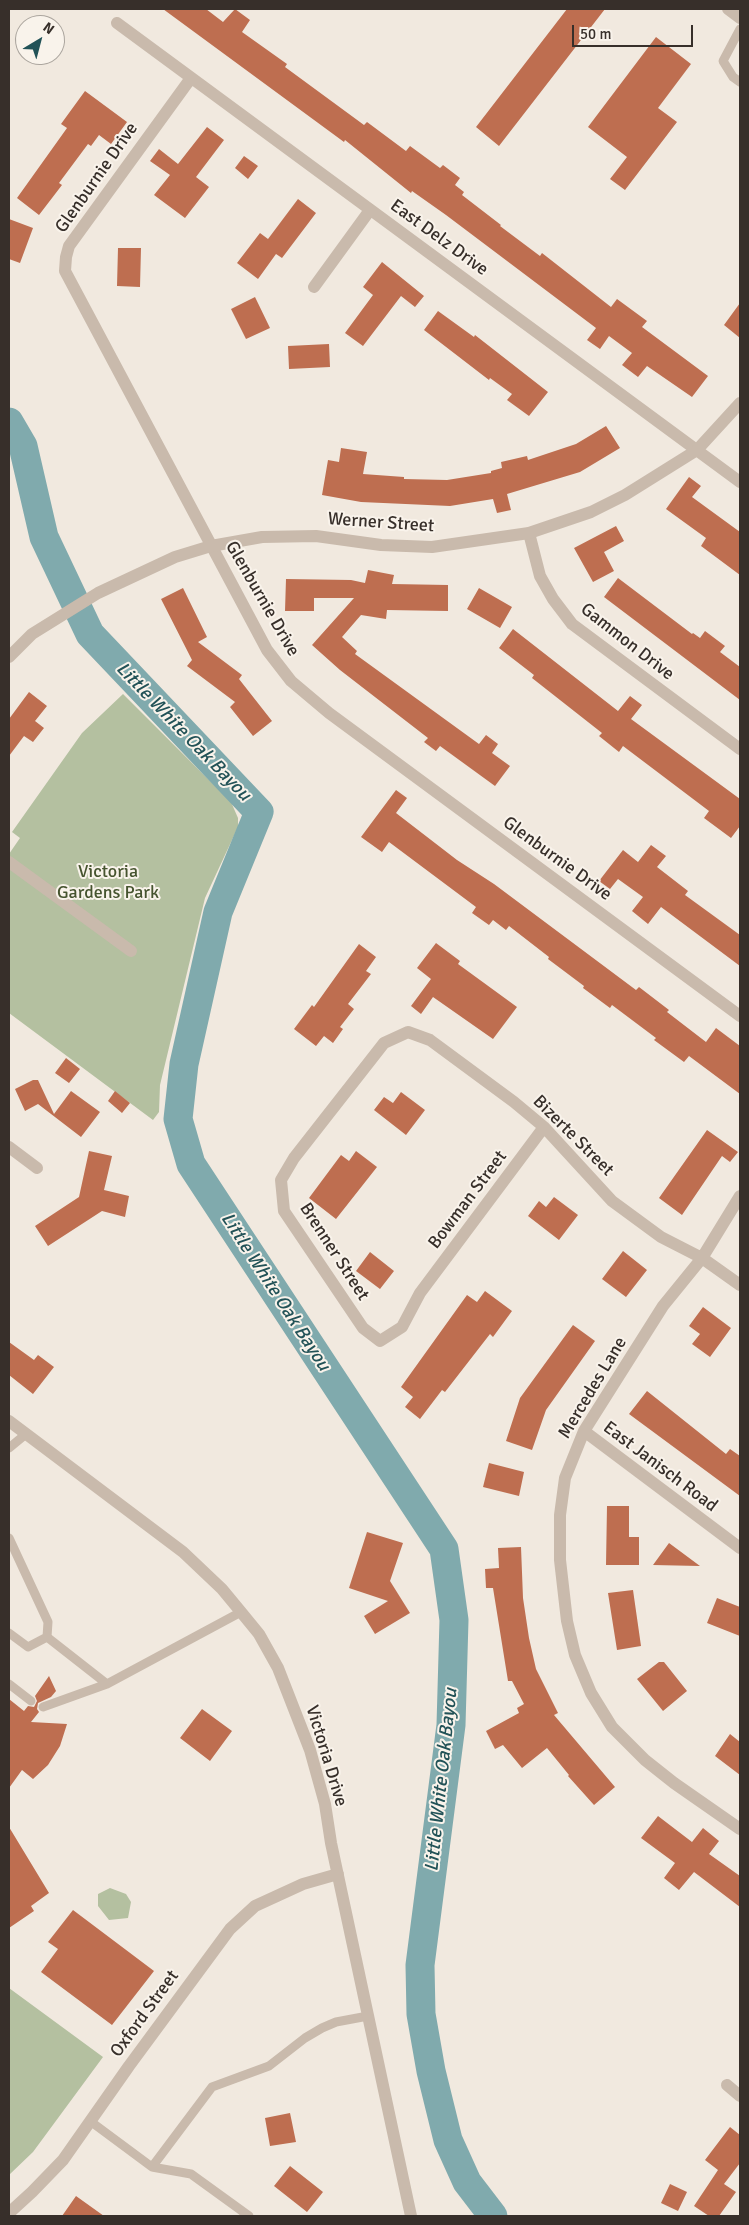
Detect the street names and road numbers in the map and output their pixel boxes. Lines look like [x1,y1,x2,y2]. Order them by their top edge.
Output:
street label: Glenburnie Drive [51,119,143,237]
street label: East Delz Drive [386,195,492,281]
street label: Werner Street [327,509,435,537]
street label: Glenburnie Drive [220,538,304,660]
street label: Gammon Drive [576,599,678,685]
street label: Glenburnie Drive [498,812,616,906]
street label: Bizerte Street [528,1091,618,1181]
street label: Bowman Street [424,1147,512,1253]
street label: Brenner Street [294,1199,374,1305]
street label: Mercedes Lane [554,1333,632,1443]
street label: East Janisch Road [599,1417,721,1517]
street label: Victoria Drive [300,1703,352,1809]
street label: Oxford Street [106,1966,184,2062]

